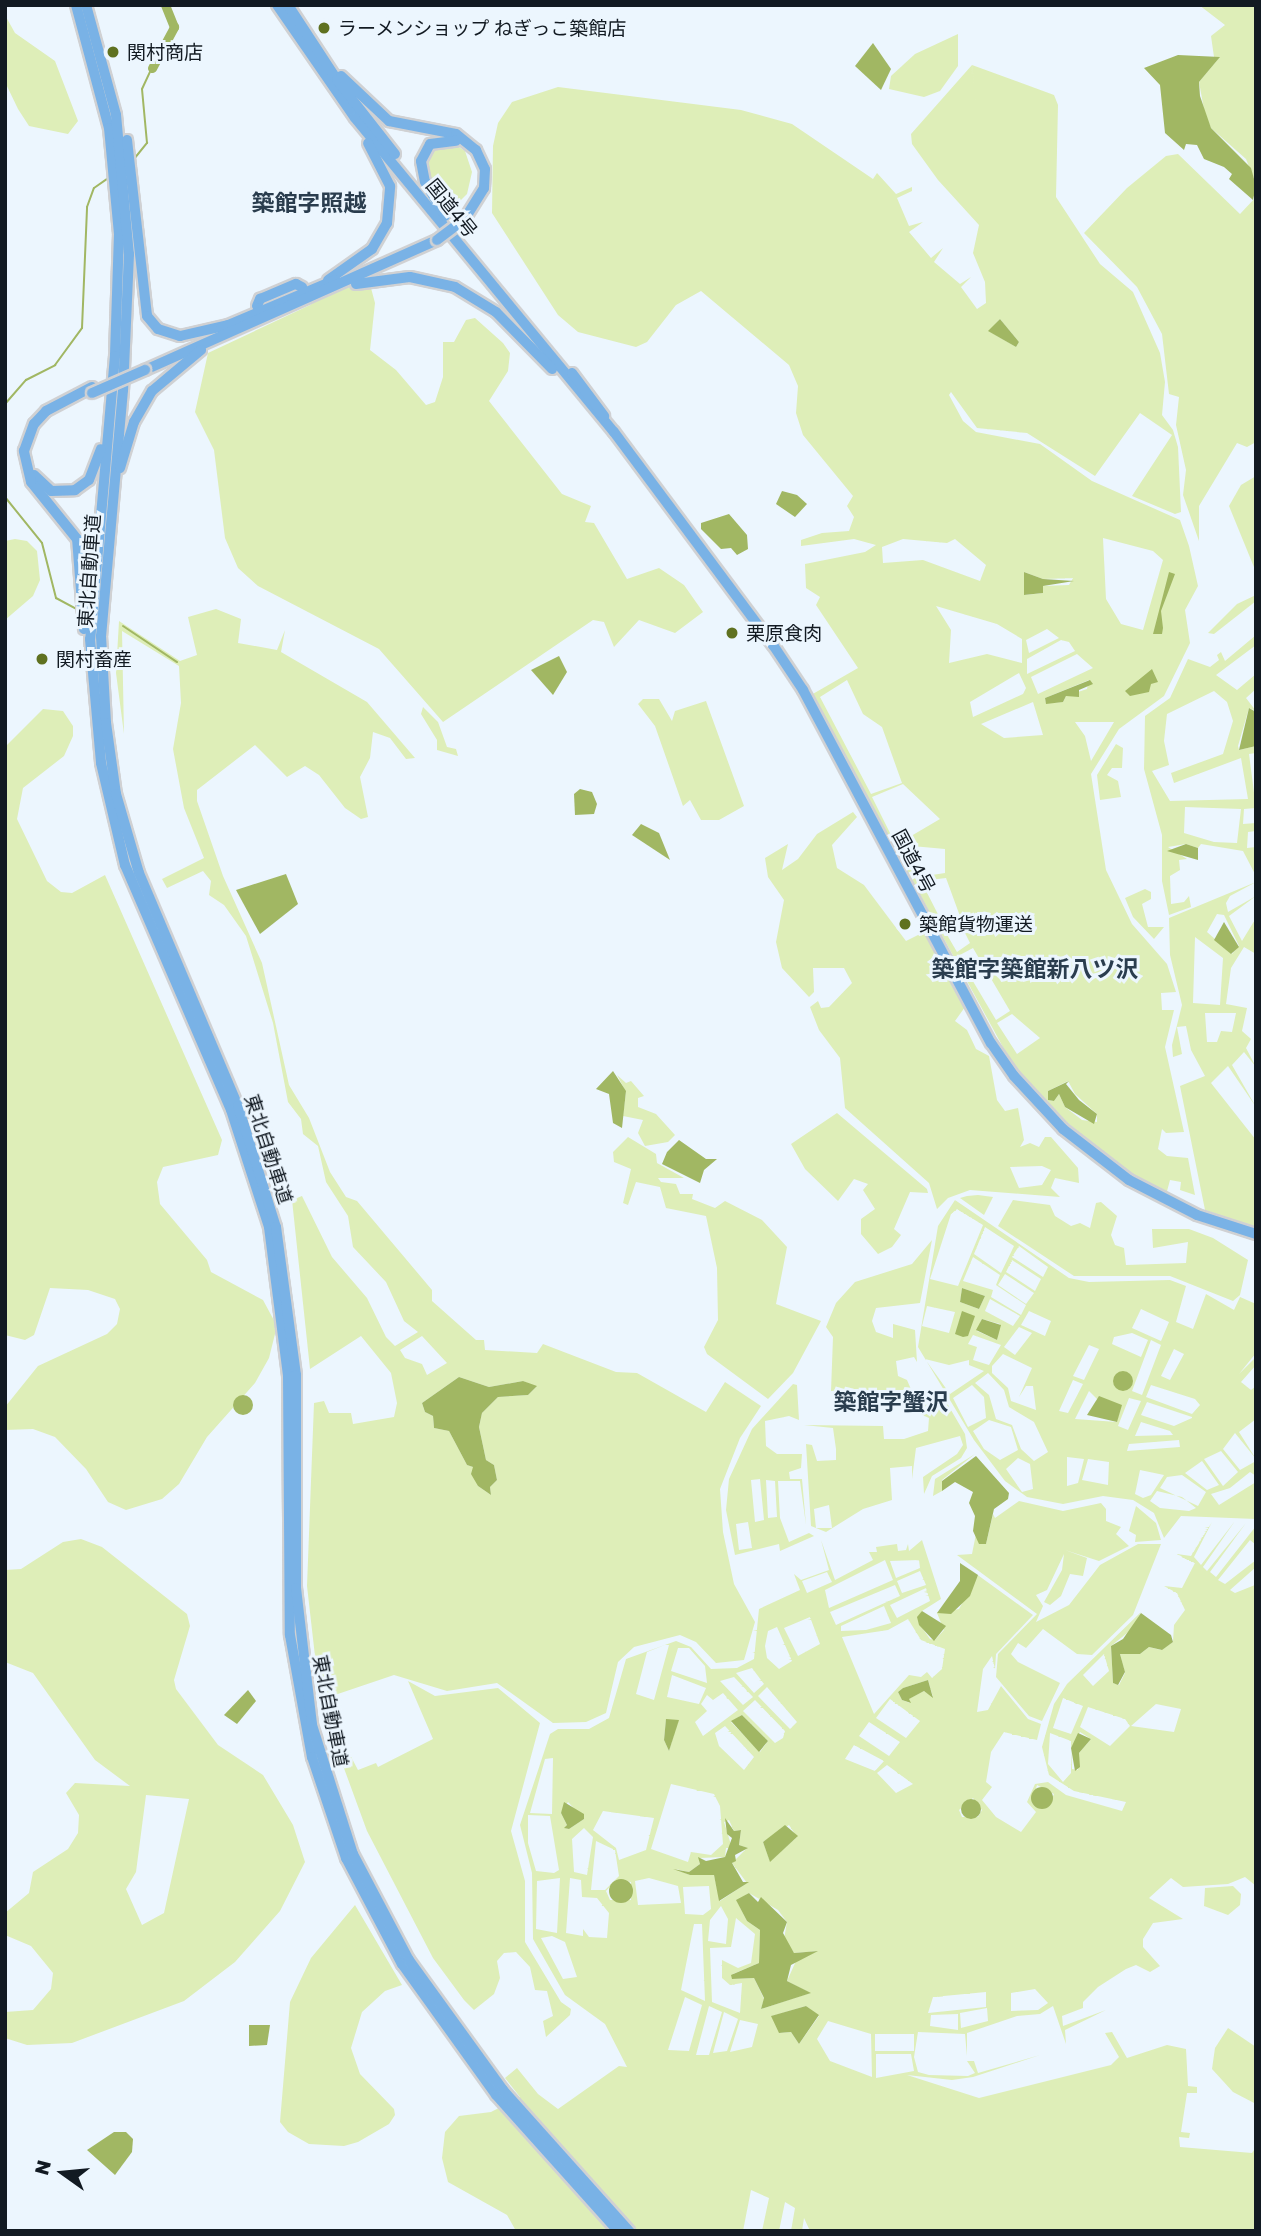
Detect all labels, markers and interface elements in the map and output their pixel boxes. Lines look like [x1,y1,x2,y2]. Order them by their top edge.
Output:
place label: ラーメンショップ ねぎっこ築館店 [338,17,628,39]
marker: ラーメンショップ ねぎっこ築館店 [316,20,332,36]
place label: 関村商店 [127,41,203,63]
marker: 関村商店 [105,44,121,60]
street label: 国道4号 [422,174,482,242]
district label: 築館字照越 [252,188,366,216]
street label: 東北自動車道 [74,513,104,629]
place label: 栗原食肉 [746,622,822,644]
marker: 栗原食肉 [724,625,740,641]
place label: 関村畜産 [56,648,132,670]
marker: 関村畜産 [34,651,50,667]
street label: 国道4号 [888,825,940,897]
place label: 築館貨物運送 [919,913,1033,935]
marker: 築館貨物運送 [897,916,913,932]
district label: 築館字築館新八ツ沢 [932,954,1138,982]
street label: 東北自動車道 [241,1091,297,1207]
district label: 築館字蟹沢 [834,1387,948,1415]
street label: 東北自動車道 [309,1653,353,1769]
north arrow [28,2138,98,2208]
text: N [29,2157,55,2177]

